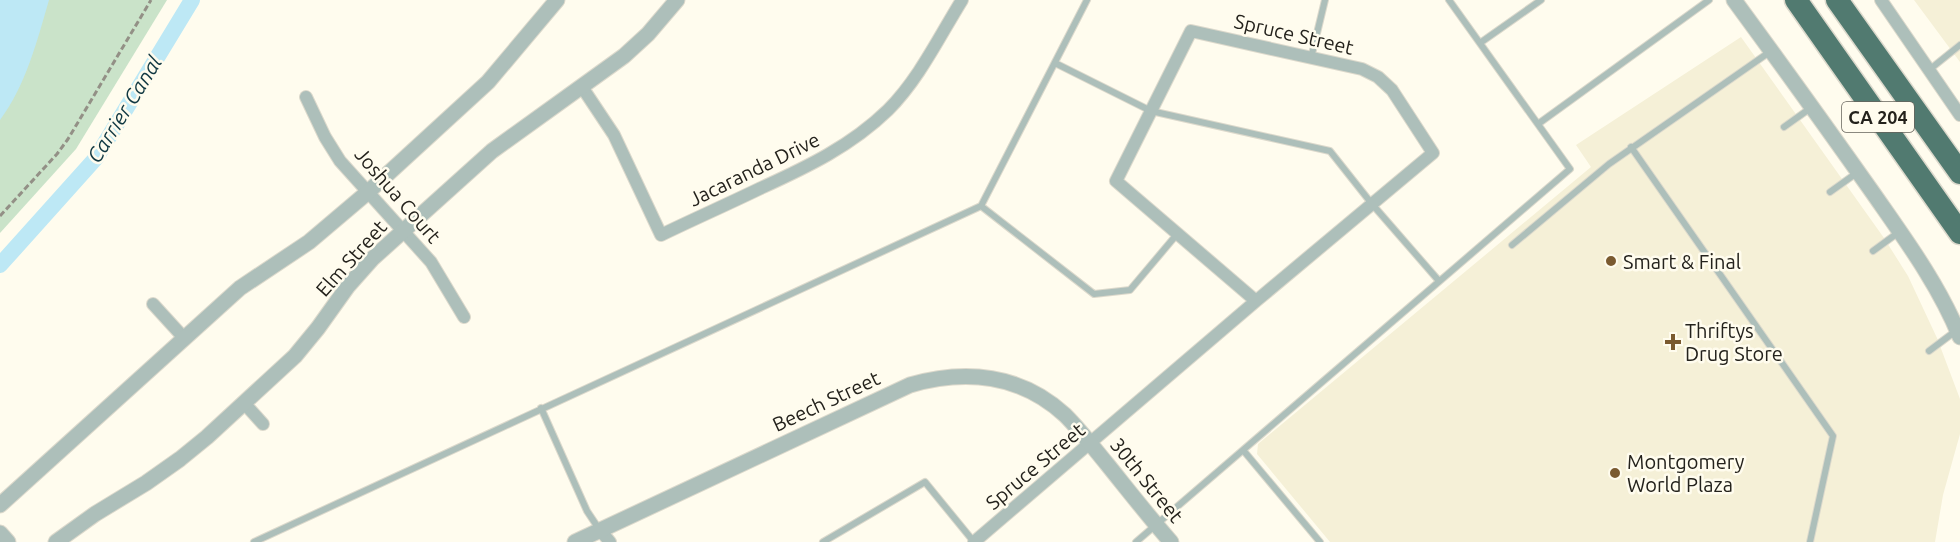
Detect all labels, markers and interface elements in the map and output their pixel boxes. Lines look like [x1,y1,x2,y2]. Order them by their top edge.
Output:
street label: Spruce Street [1232,9,1356,59]
water label: Carrier Canal [82,51,166,167]
road number: CA 204 [1842,102,1914,132]
street label: Jacaranda Drive [685,127,823,211]
street label: Joshua Court [350,143,446,247]
street label: Elm Street [311,215,391,301]
place label: Smart & Final [1623,250,1741,273]
marker: Smart & Final [1604,254,1618,268]
place label: Thriftys Drug Store [1685,319,1783,365]
marker: Thriftys Drug Store [1666,335,1680,349]
street label: Beech Street [769,366,884,436]
street label: Spruce Street [981,418,1089,514]
street label: 30th Street [1106,433,1188,527]
place label: Montgomery World Plaza [1627,450,1745,496]
marker: Montgomery World Plaza [1608,466,1622,480]

